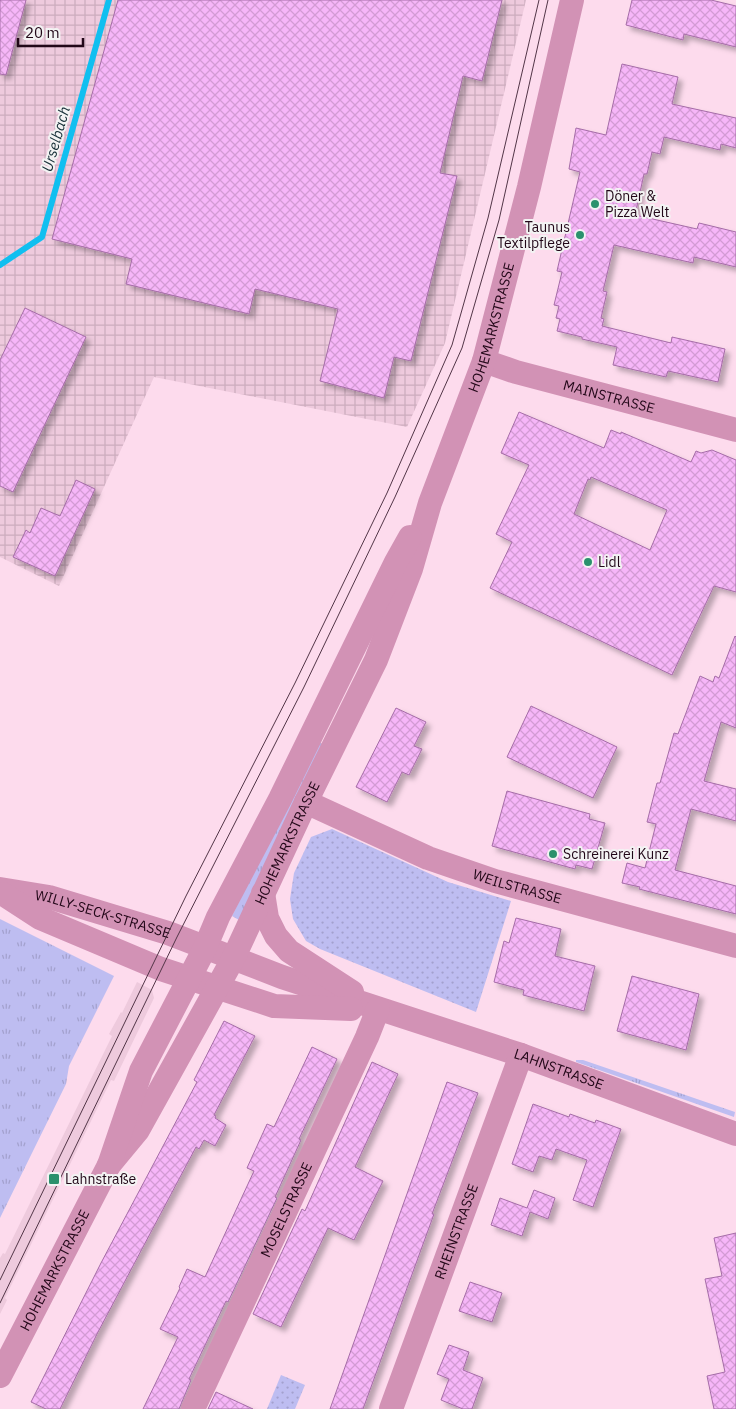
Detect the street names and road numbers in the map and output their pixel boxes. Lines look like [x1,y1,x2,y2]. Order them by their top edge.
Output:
street label: HOHEMARKSTRASSE [464,260,518,395]
street label: MAINSTRASSE [561,376,657,417]
street label: HOHEMARKSTRASSE [250,778,324,908]
street label: WEILSTRASSE [470,865,564,908]
street label: WILLY-SECK-STRASSE [34,886,173,942]
street label: LAHNSTRASSE [512,1044,606,1094]
street label: MOSELSTRASSE [256,1159,316,1260]
street label: RHEINSTRASSE [430,1181,482,1282]
street label: HOHEMARKSTRASSE [16,1206,93,1334]

